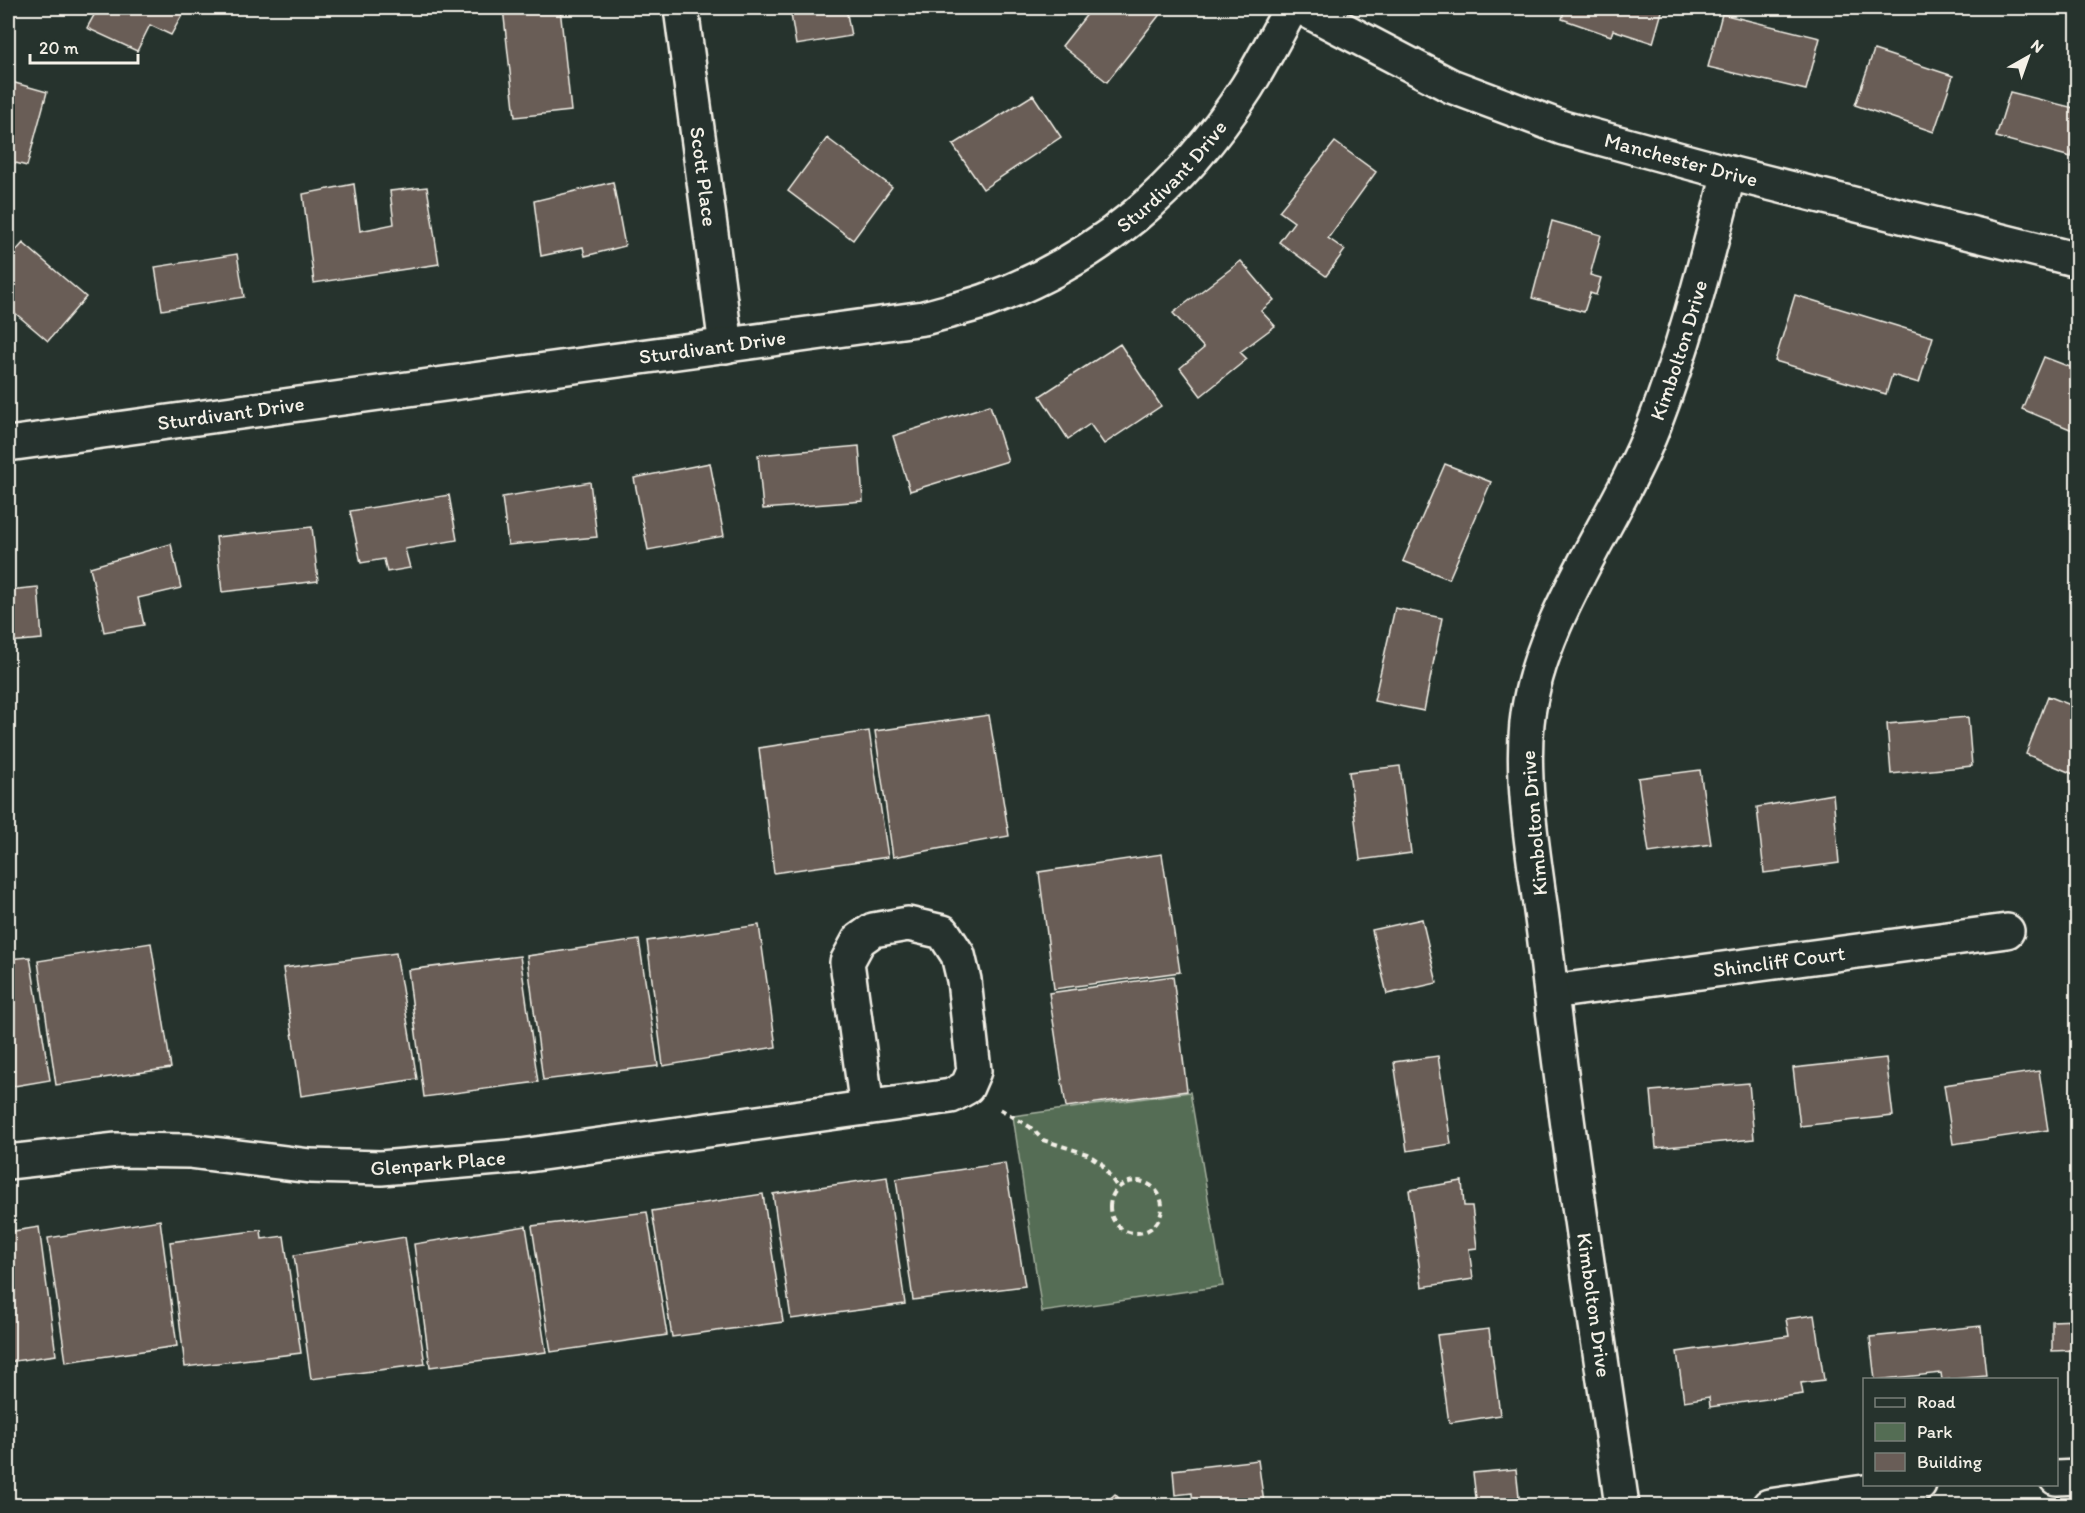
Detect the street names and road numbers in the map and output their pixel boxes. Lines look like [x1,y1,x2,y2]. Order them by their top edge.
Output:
street label: Sturdivant Drive [1111,115,1232,238]
street label: Scott Place [685,125,723,228]
street label: Manchester Drive [1602,127,1760,192]
street label: Kimbolton Drive [1644,277,1712,424]
street label: Sturdivant Drive [637,324,787,369]
street label: Sturdivant Drive [156,390,306,435]
street label: Kimbolton Drive [1515,749,1552,897]
street label: Shincliff Court [1711,940,1847,982]
street label: Glenpark Place [370,1144,507,1180]
street label: Kimbolton Drive [1572,1231,1617,1379]

